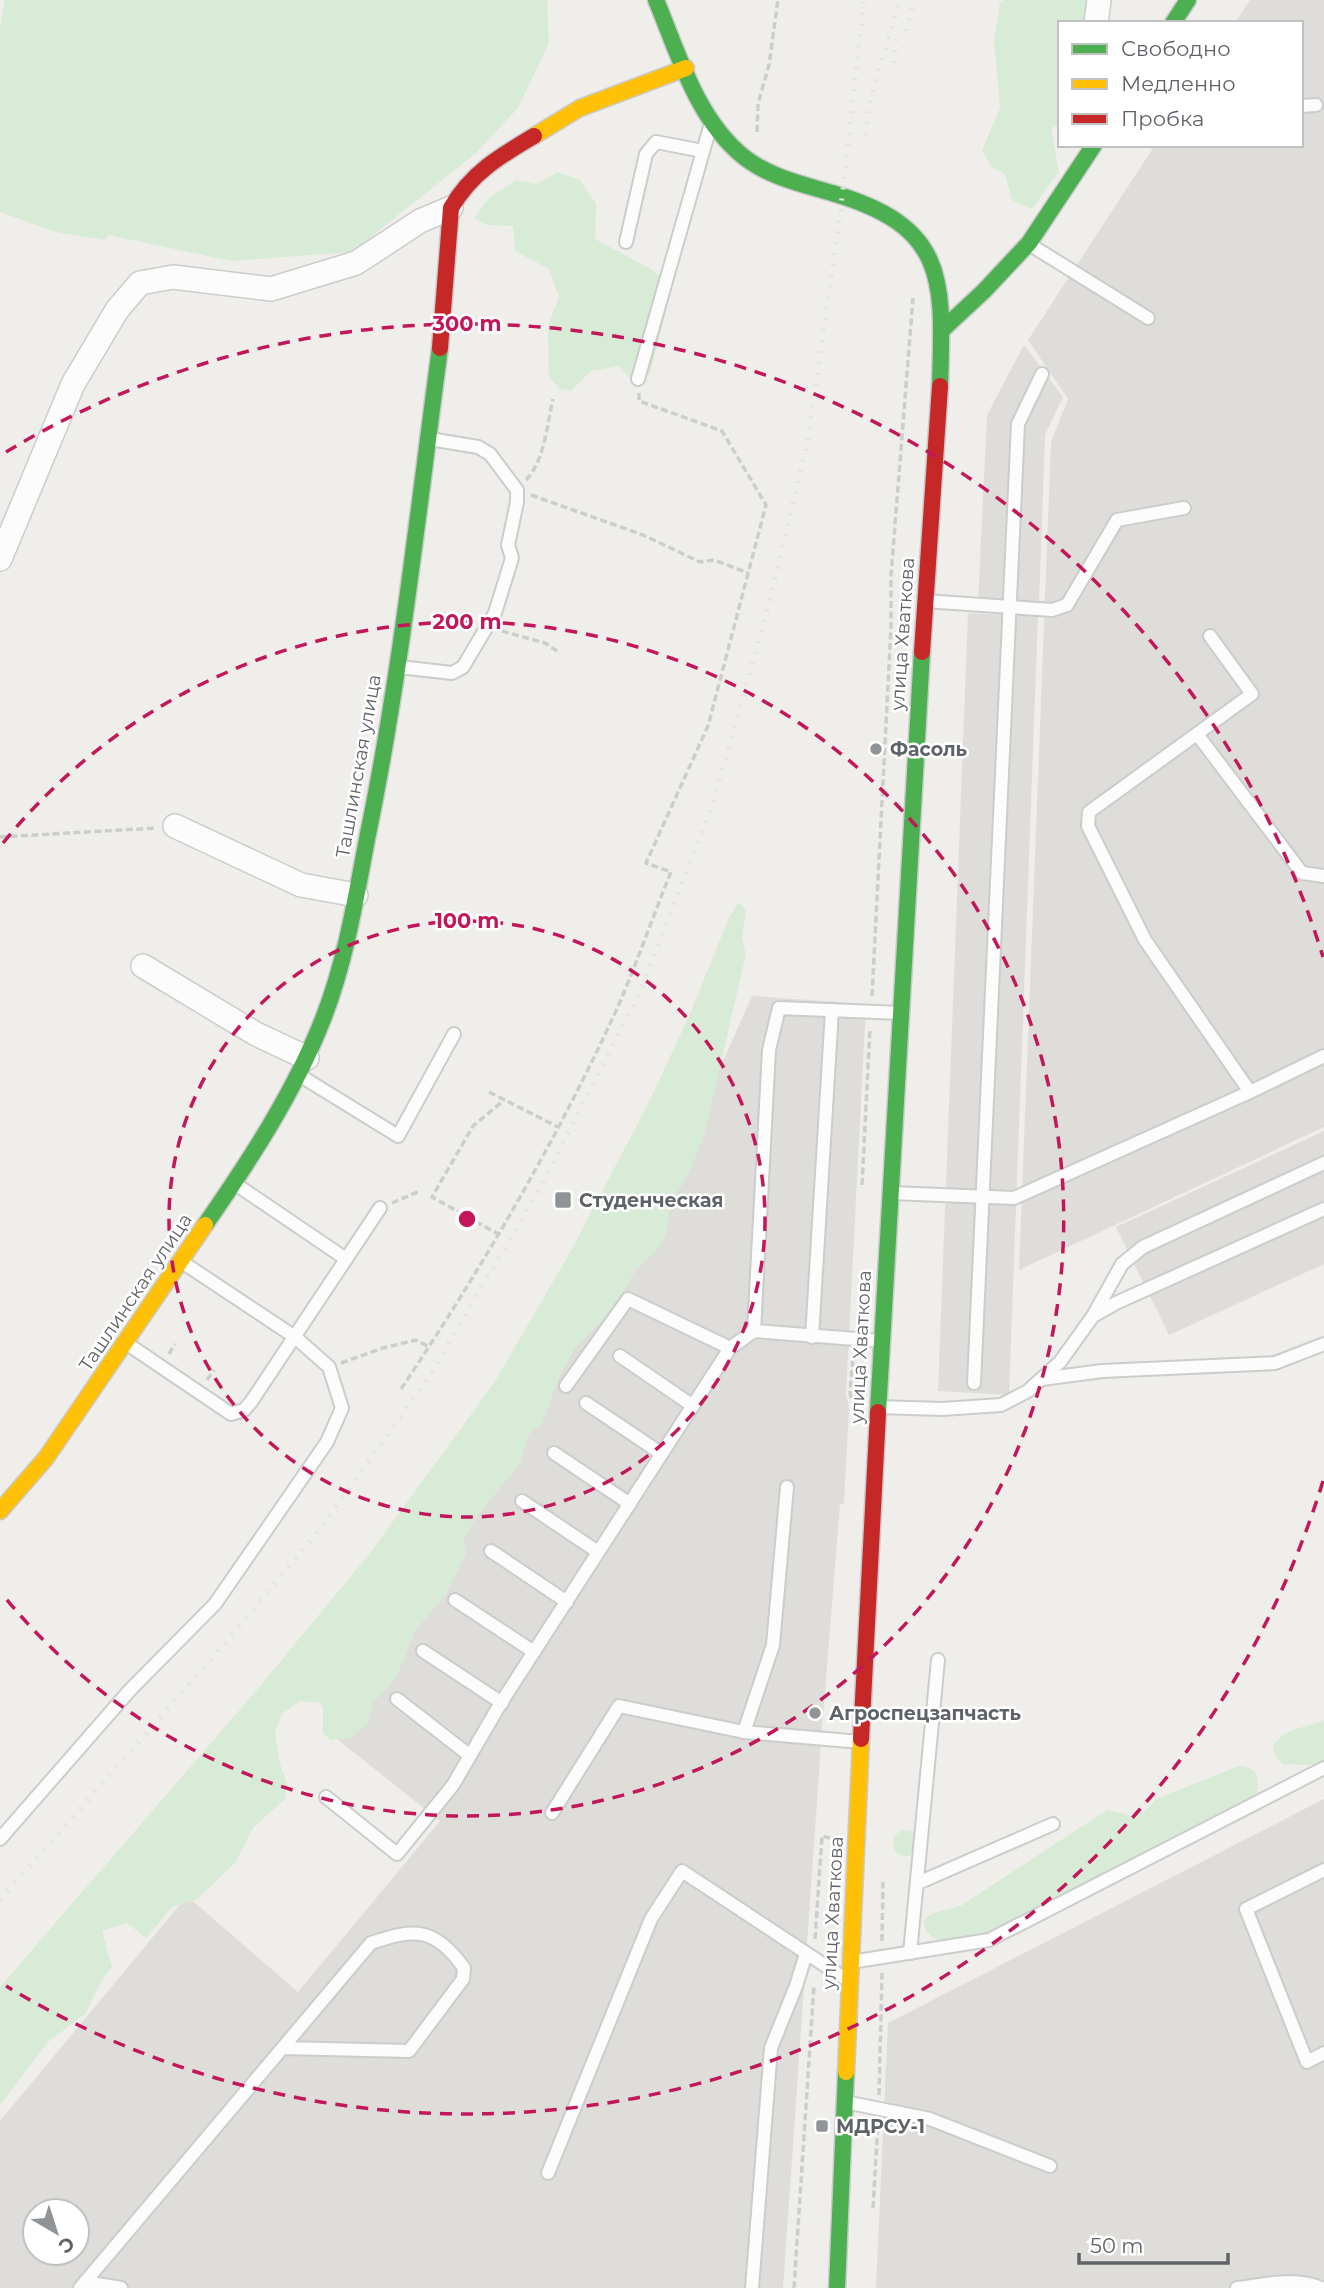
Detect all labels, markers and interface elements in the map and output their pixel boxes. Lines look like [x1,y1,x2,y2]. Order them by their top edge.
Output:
legend [1058,21,1303,147]
text: Свободно [1121,36,1231,61]
text: Медленно [1121,71,1236,96]
text: Пробка [1121,106,1204,131]
text: 300 m [432,311,501,336]
street label: улица Хваткова [886,557,919,712]
text: 200 m [433,609,501,634]
street label: Ташлинская улица [331,673,386,860]
place label: Фасоль [890,738,968,761]
marker: Фасоль [868,741,884,757]
text: 100 m [435,908,499,933]
place label: Студенческая [579,1189,723,1212]
marker: Студенческая [553,1190,573,1210]
centre of rings [455,1207,479,1231]
street label: Ташлинская улица [74,1209,197,1376]
street label: улица Хваткова [845,1270,876,1425]
place label: Агроспецзапчасть [829,1702,1021,1725]
marker: Агроспецзапчасть [807,1705,823,1721]
street label: улица Хваткова [817,1836,848,1991]
place label: МДРСУ-1 [836,2115,925,2138]
marker: МДРСУ-1 [814,2118,830,2134]
north arrow [21,2197,91,2267]
scale bar [1079,2222,1228,2266]
text: С [54,2232,79,2258]
text: 50 m [1090,2233,1144,2258]

